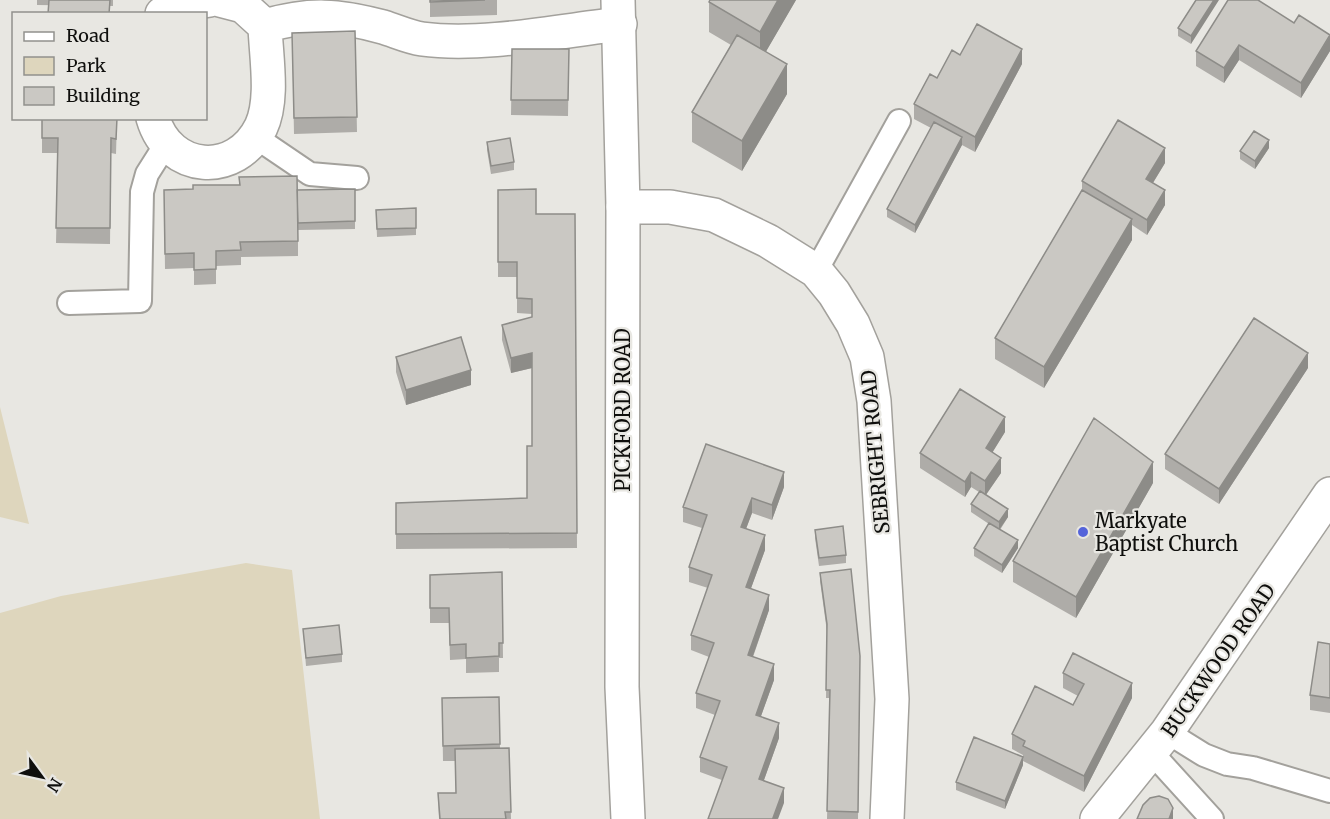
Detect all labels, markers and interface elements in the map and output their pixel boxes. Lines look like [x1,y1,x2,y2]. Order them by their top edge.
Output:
legend [12,12,207,120]
text: Road [66,24,110,47]
text: Park [66,54,107,77]
text: Building [66,84,140,107]
street label: PICKFORD ROAD [610,328,635,492]
street label: SEBRIGHT ROAD [855,369,895,535]
place label: Markyate Baptist Church [1095,508,1238,556]
marker: Markyate Baptist Church [1076,525,1090,539]
street label: BUCKWOOD ROAD [1156,578,1280,742]
north arrow [12,747,72,807]
text: N [43,774,66,796]

